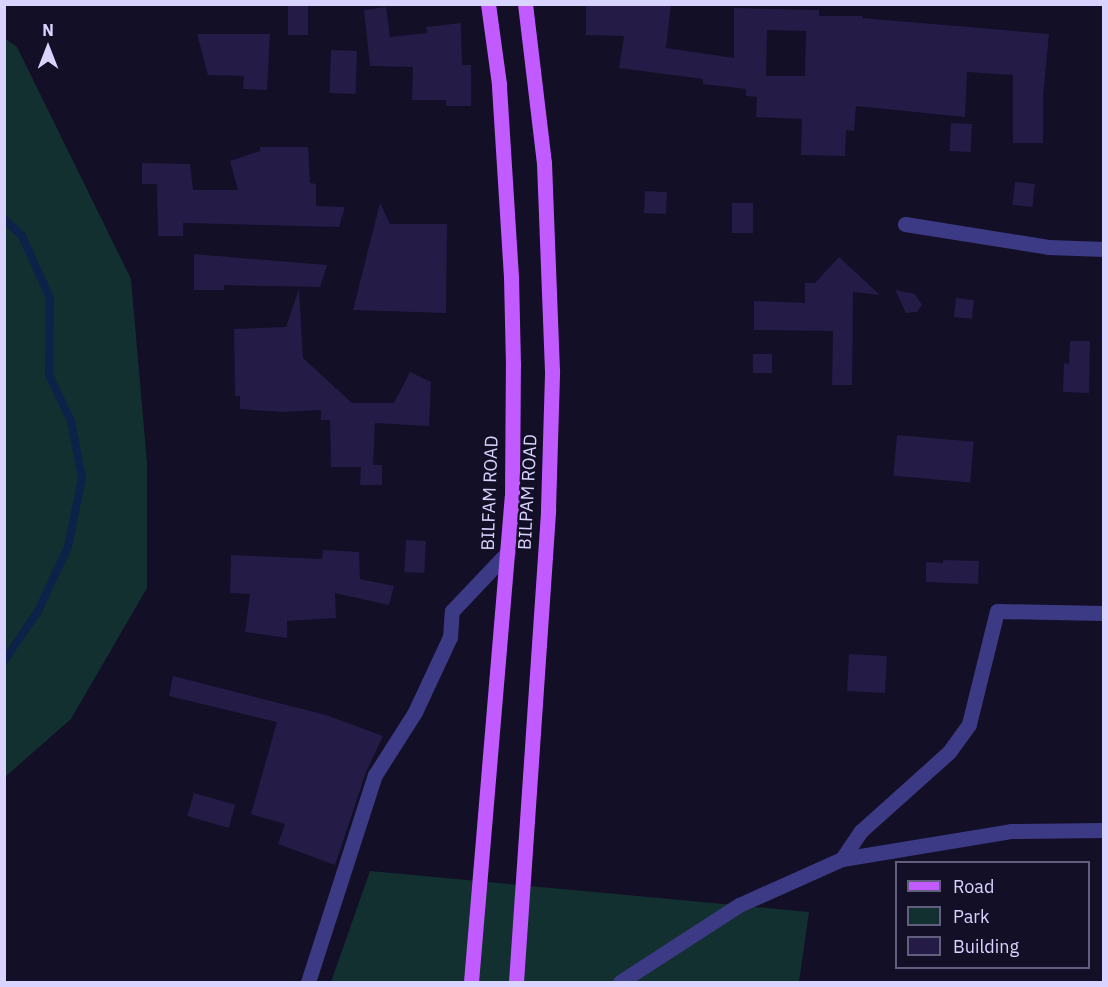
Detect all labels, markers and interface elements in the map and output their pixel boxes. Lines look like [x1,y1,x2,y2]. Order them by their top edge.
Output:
north arrow [18,18,78,78]
text: N [42,20,54,40]
street label: BILPAM ROAD [514,434,542,550]
street label: BILFAM ROAD [477,435,503,551]
legend [895,861,1090,969]
text: Road [953,875,994,898]
text: Park [953,905,989,928]
text: Building [953,935,1019,958]

